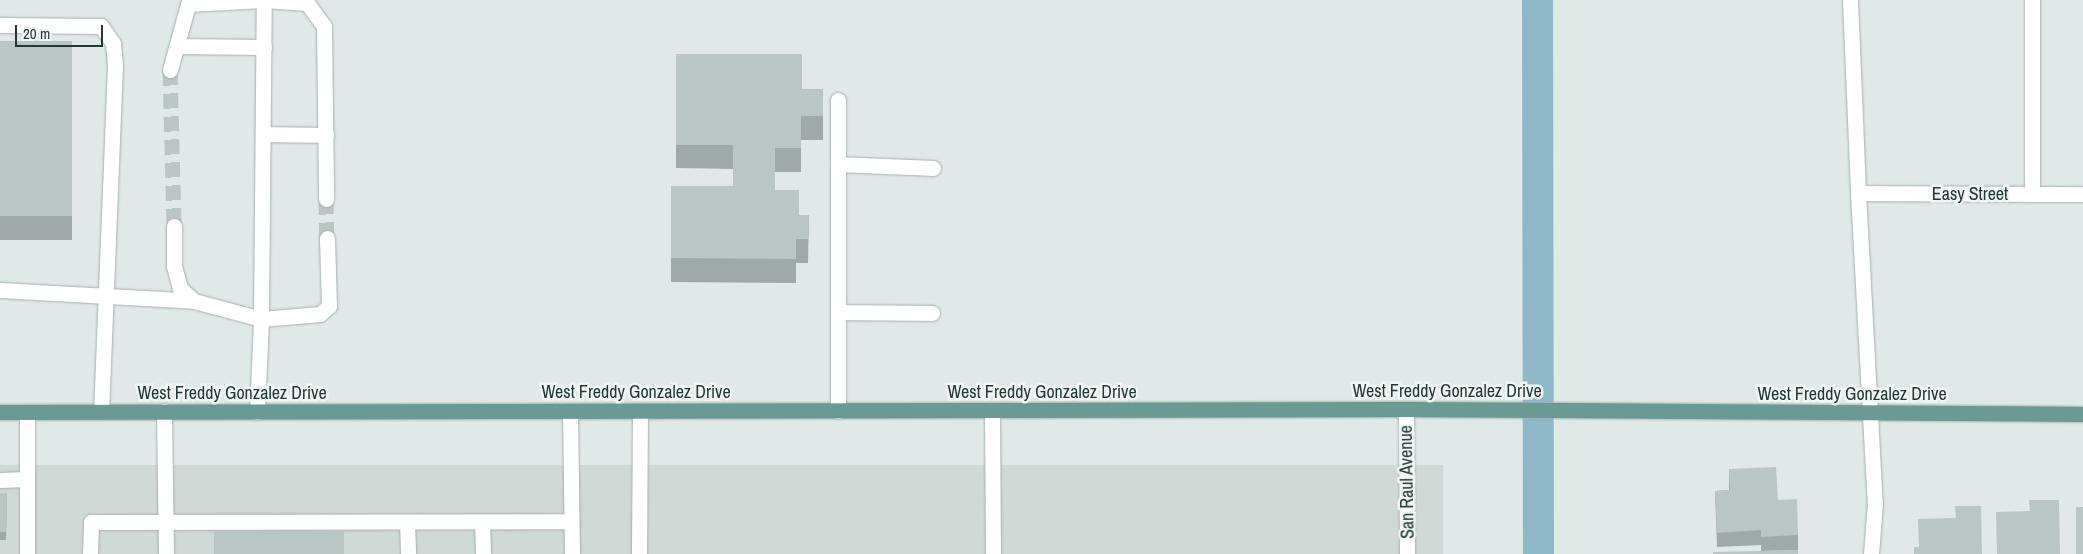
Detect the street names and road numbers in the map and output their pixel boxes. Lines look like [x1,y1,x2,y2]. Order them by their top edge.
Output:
street label: Easy Street [1932,183,2008,205]
street label: West Freddy Gonzalez Drive [1352,380,1542,402]
street label: West Freddy Gonzalez Drive [541,381,731,403]
street label: West Freddy Gonzalez Drive [947,381,1137,403]
street label: West Freddy Gonzalez Drive [137,382,327,404]
street label: West Freddy Gonzalez Drive [1757,383,1947,405]
street label: San Raul Avenue [1395,425,1419,539]

